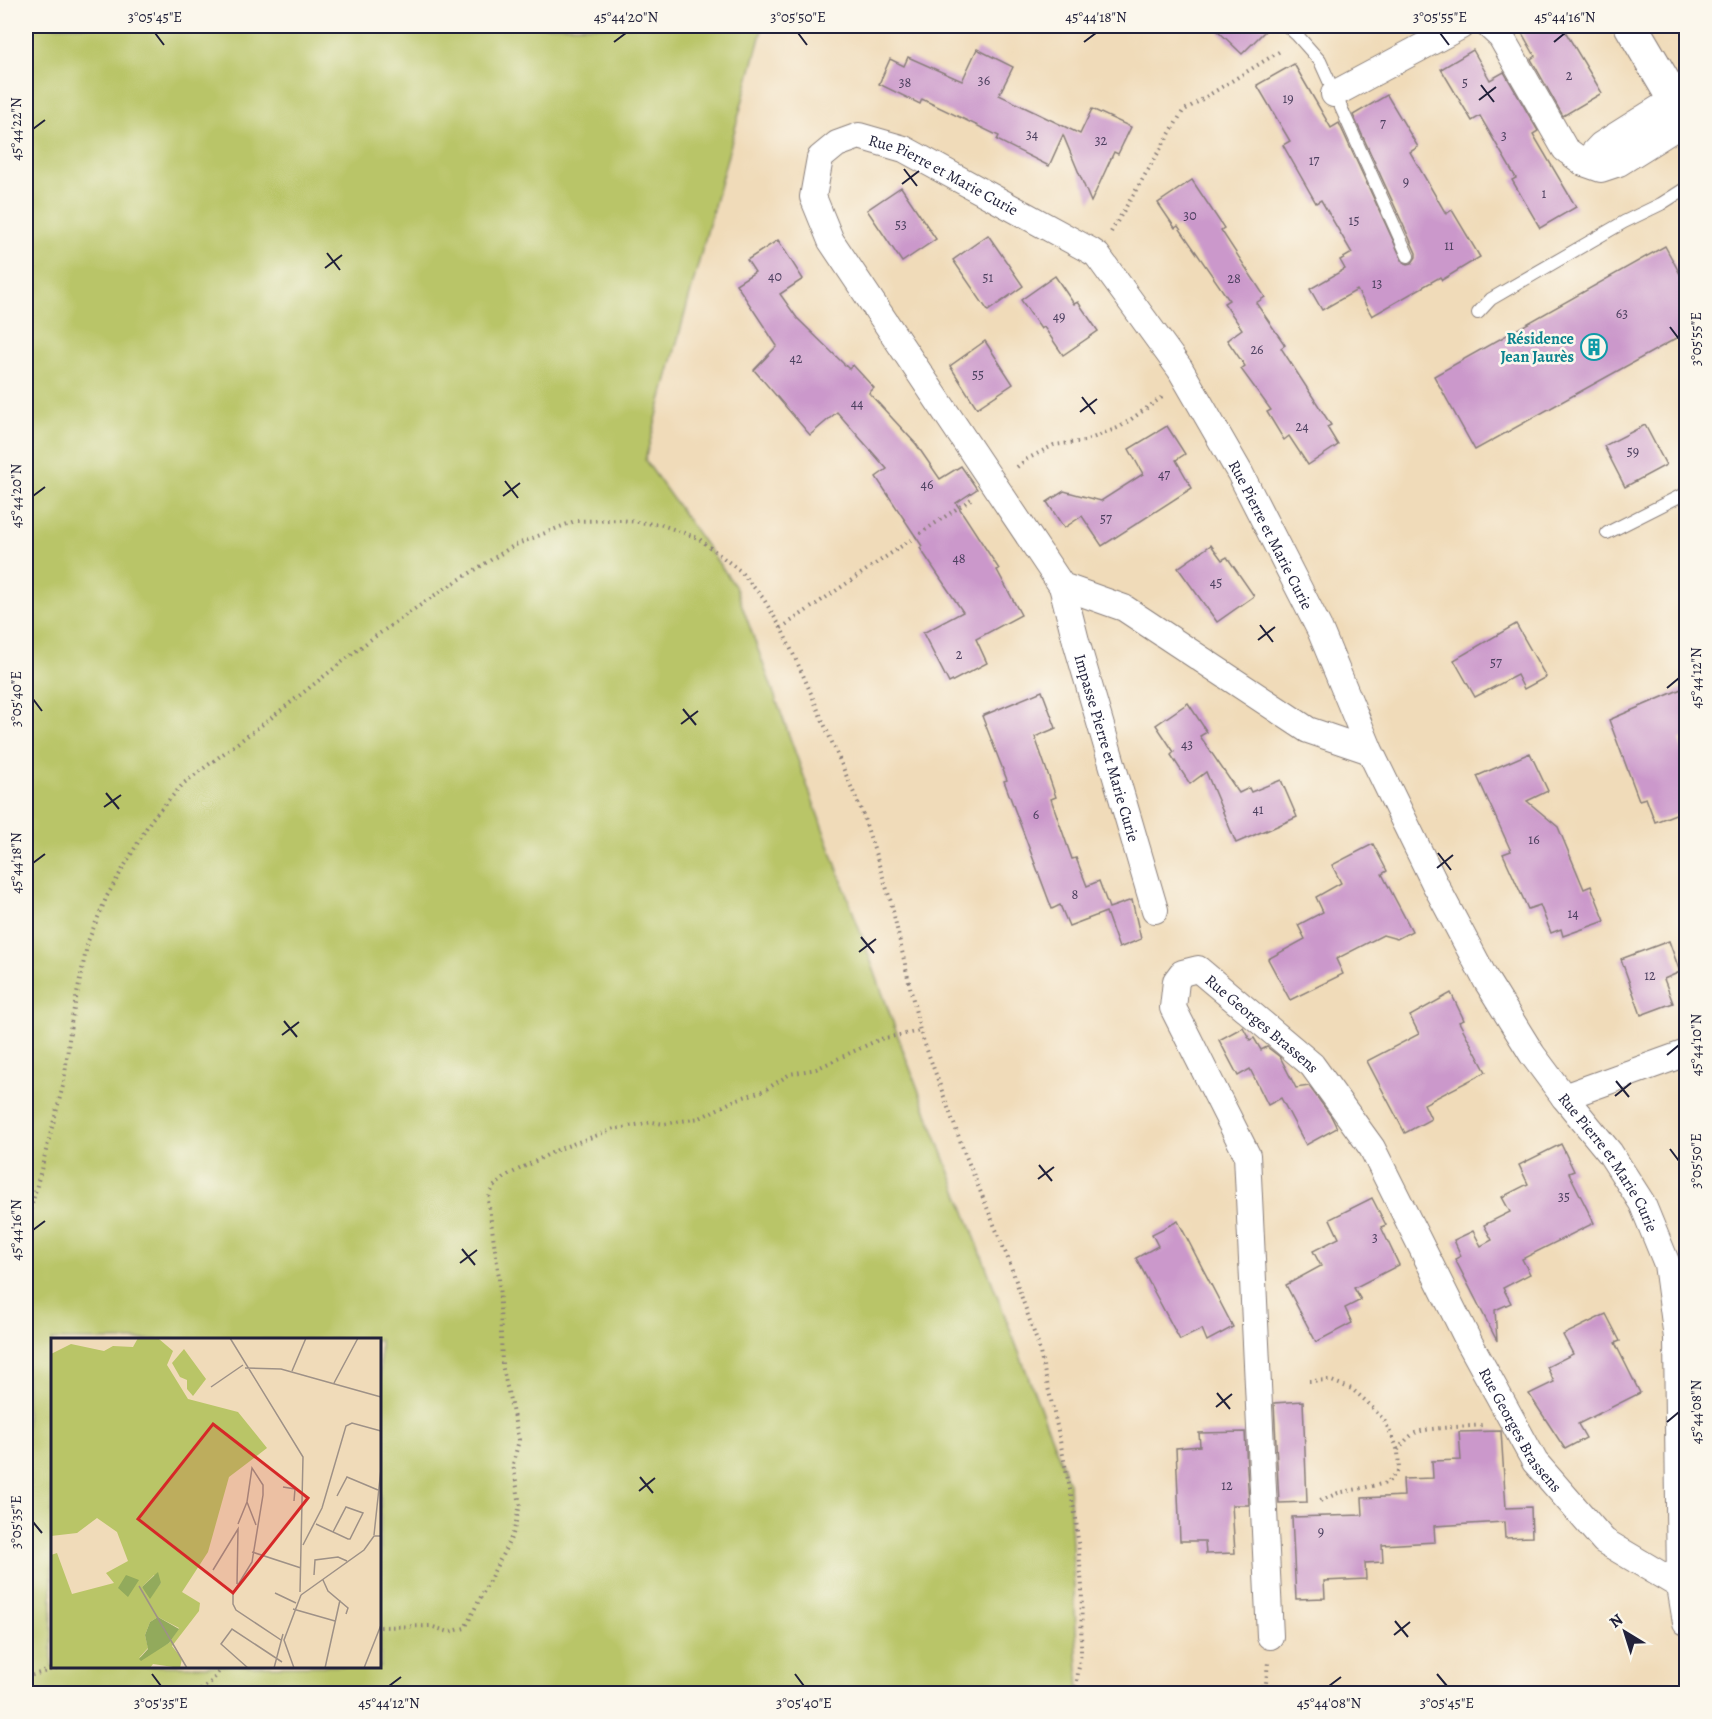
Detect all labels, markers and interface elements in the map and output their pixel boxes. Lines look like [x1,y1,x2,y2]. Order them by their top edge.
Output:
text: 3°05'45"E [128,7,182,27]
text: 45°44'20"N [594,7,658,27]
text: 3°05'50"E [770,7,826,27]
text: 45°44'18"N [1065,7,1127,27]
text: 3°05'55"E [1413,7,1467,27]
text: 45°44'16"N [1534,7,1596,27]
house number: 2 [1566,66,1573,85]
house number: 36 [978,71,990,90]
house number: 38 [899,73,912,92]
house number: 5 [1462,73,1468,92]
house number: 19 [1282,89,1294,108]
text: 45°44'22"N [6,97,26,161]
house number: 7 [1380,114,1386,133]
house number: 34 [1026,125,1038,144]
house number: 3 [1501,126,1507,145]
street label: Rue Pierre et Marie Curie [866,129,1022,221]
house number: 32 [1095,131,1108,150]
house number: 17 [1309,151,1319,170]
house number: 9 [1403,172,1409,191]
house number: 1 [1542,184,1547,203]
house number: 30 [1183,206,1197,225]
house number: 15 [1349,211,1359,230]
house number: 53 [895,215,907,234]
house number: 11 [1444,236,1454,255]
house number: 40 [768,267,782,286]
house number: 51 [983,268,994,287]
house number: 28 [1227,269,1241,288]
house number: 13 [1372,274,1382,293]
house number: 63 [1616,304,1628,323]
house number: 49 [1053,307,1065,326]
text: 3°05'55"E [1686,312,1706,366]
place label: Résidence Jean Jaurès [1501,328,1574,368]
building icon: Résidence Jean Jaurès [1579,332,1609,362]
house number: 26 [1250,340,1264,359]
house number: 42 [790,349,803,368]
house number: 55 [972,365,984,384]
house number: 44 [851,394,863,413]
house number: 24 [1296,417,1309,436]
house number: 59 [1627,442,1639,461]
street label: Rue Pierre et Marie Curie [1223,456,1318,614]
text: 45°44'20"N [6,464,26,528]
house number: 47 [1158,465,1170,484]
house number: 46 [921,475,933,494]
house number: 57 [1100,509,1112,528]
house number: 48 [952,549,966,568]
house number: 45 [1210,573,1222,592]
house number: 2 [956,645,963,664]
text: 45°44'12"N [1686,647,1706,709]
street label: Impasse Pierre et Marie Curie [1068,651,1144,845]
house number: 57 [1490,653,1502,672]
text: 3°05'40"E [6,671,26,727]
house number: 43 [1181,735,1193,754]
house number: 41 [1252,800,1264,819]
house number: 6 [1033,805,1039,824]
house number: 16 [1528,830,1540,849]
text: 45°44'18"N [6,832,26,894]
house number: 8 [1072,885,1079,904]
house number: 14 [1567,904,1579,923]
house number: 12 [1644,966,1656,985]
street label: Rue Georges Brassens [1200,970,1324,1077]
text: 45°44'10"N [1686,1014,1706,1076]
street label: Rue Pierre et Marie Curie [1553,1088,1663,1235]
text: 3°05'50"E [1686,1133,1706,1189]
house number: 35 [1558,1187,1570,1206]
text: 45°44'16"N [6,1199,26,1261]
house number: 3 [1372,1228,1378,1247]
inset map [51,1338,381,1668]
street label: Rue Georges Brassens [1473,1364,1566,1497]
text: 45°44'08"N [1686,1380,1706,1444]
house number: 12 [1221,1476,1233,1495]
text: 3°05'35"E [6,1495,26,1549]
house number: 9 [1318,1522,1324,1541]
north arrow [1595,1602,1655,1662]
text: N [1605,1608,1628,1633]
text: 3°05'35"E [134,1693,188,1713]
text: 45°44'12"N [358,1693,420,1713]
text: 3°05'40"E [776,1693,832,1713]
text: 45°44'08"N [1297,1693,1361,1713]
text: 3°05'45"E [1420,1693,1474,1713]

